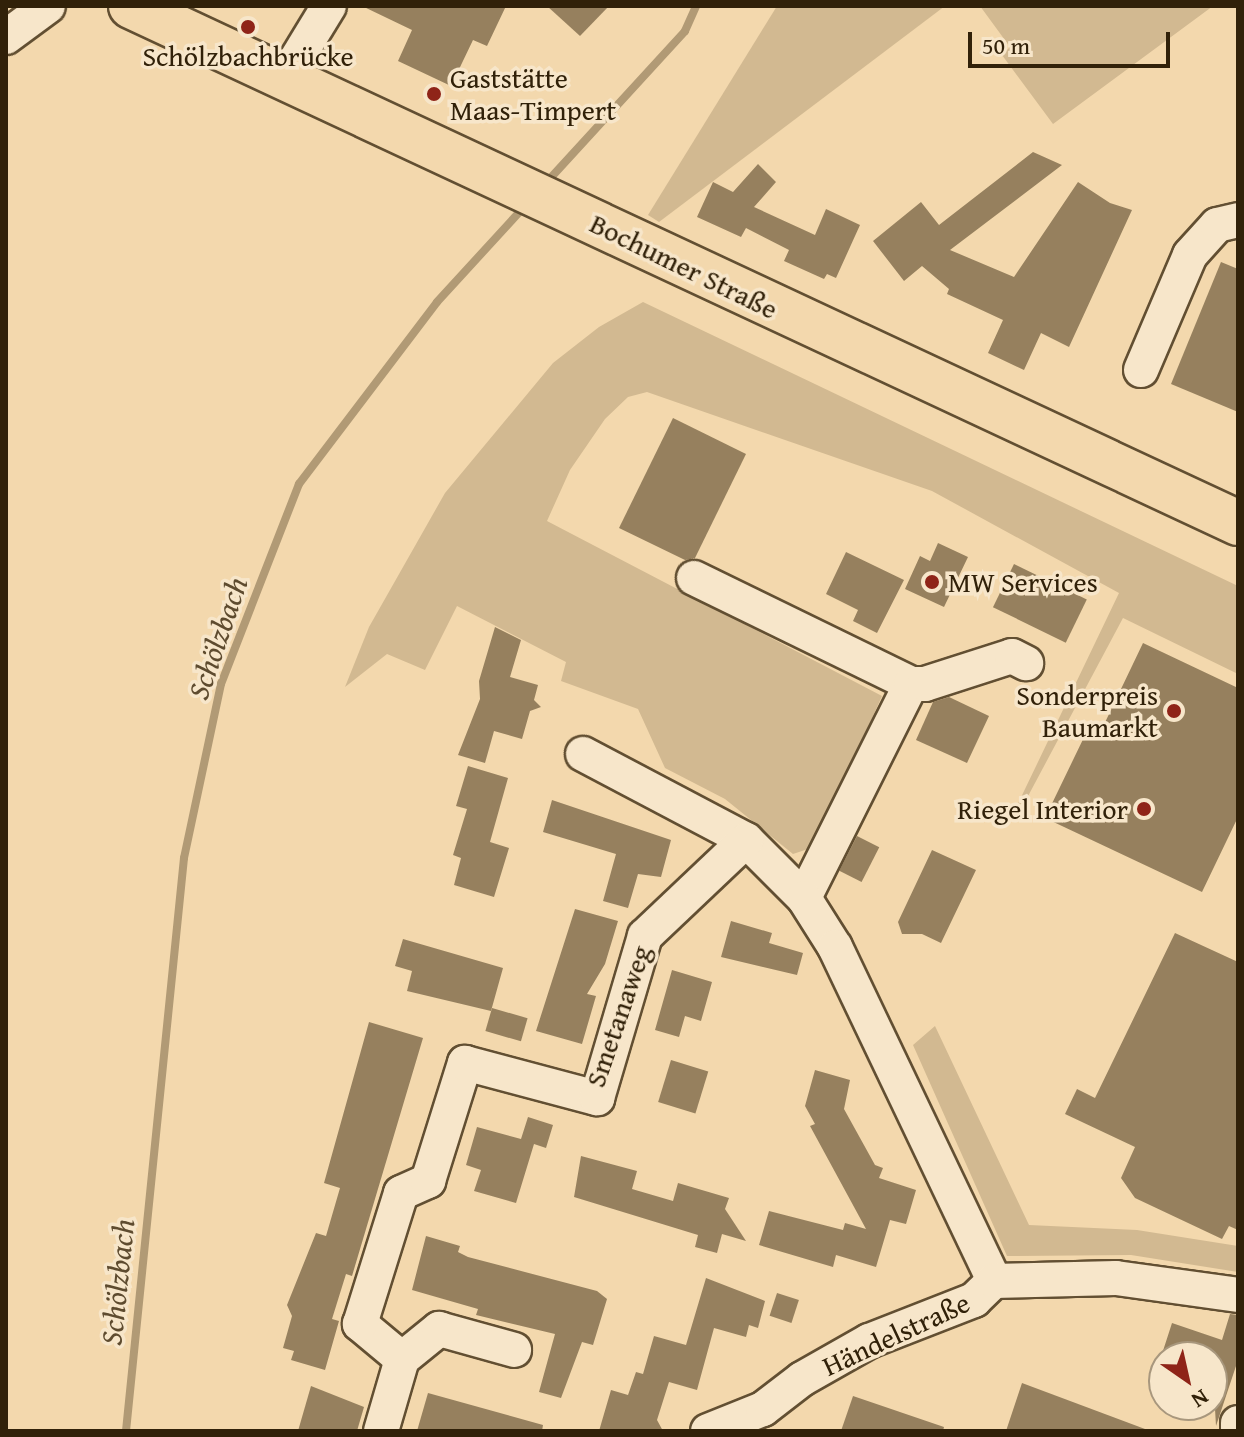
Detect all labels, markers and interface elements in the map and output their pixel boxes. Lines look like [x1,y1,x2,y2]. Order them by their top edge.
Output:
scale bar [972,16,1174,66]
marker: Schölzbachbrücke [239,18,257,36]
text: 50 m [982,28,1030,63]
place label: Schölzbachbrücke [142,39,354,73]
place label: Gaststätte Maas-Timpert [450,61,616,127]
marker: Gaststätte Maas-Timpert [425,85,443,103]
street label: Bochumer Straße [585,206,783,326]
place label: MW Services [948,565,1098,599]
water label: Schölzbach [179,572,255,704]
marker: MW Services [923,573,941,591]
place label: Sonderpreis Baumarkt [1016,678,1158,744]
marker: Sonderpreis Baumarkt [1165,702,1183,720]
place label: Riegel Interior [957,792,1128,826]
marker: Riegel Interior [1135,800,1153,818]
street label: Smetanaweg [578,941,658,1091]
water label: Schölzbach [92,1217,142,1347]
street label: Händelstraße [817,1285,975,1383]
north arrow [1148,1341,1228,1421]
text: N [1185,1382,1215,1417]

